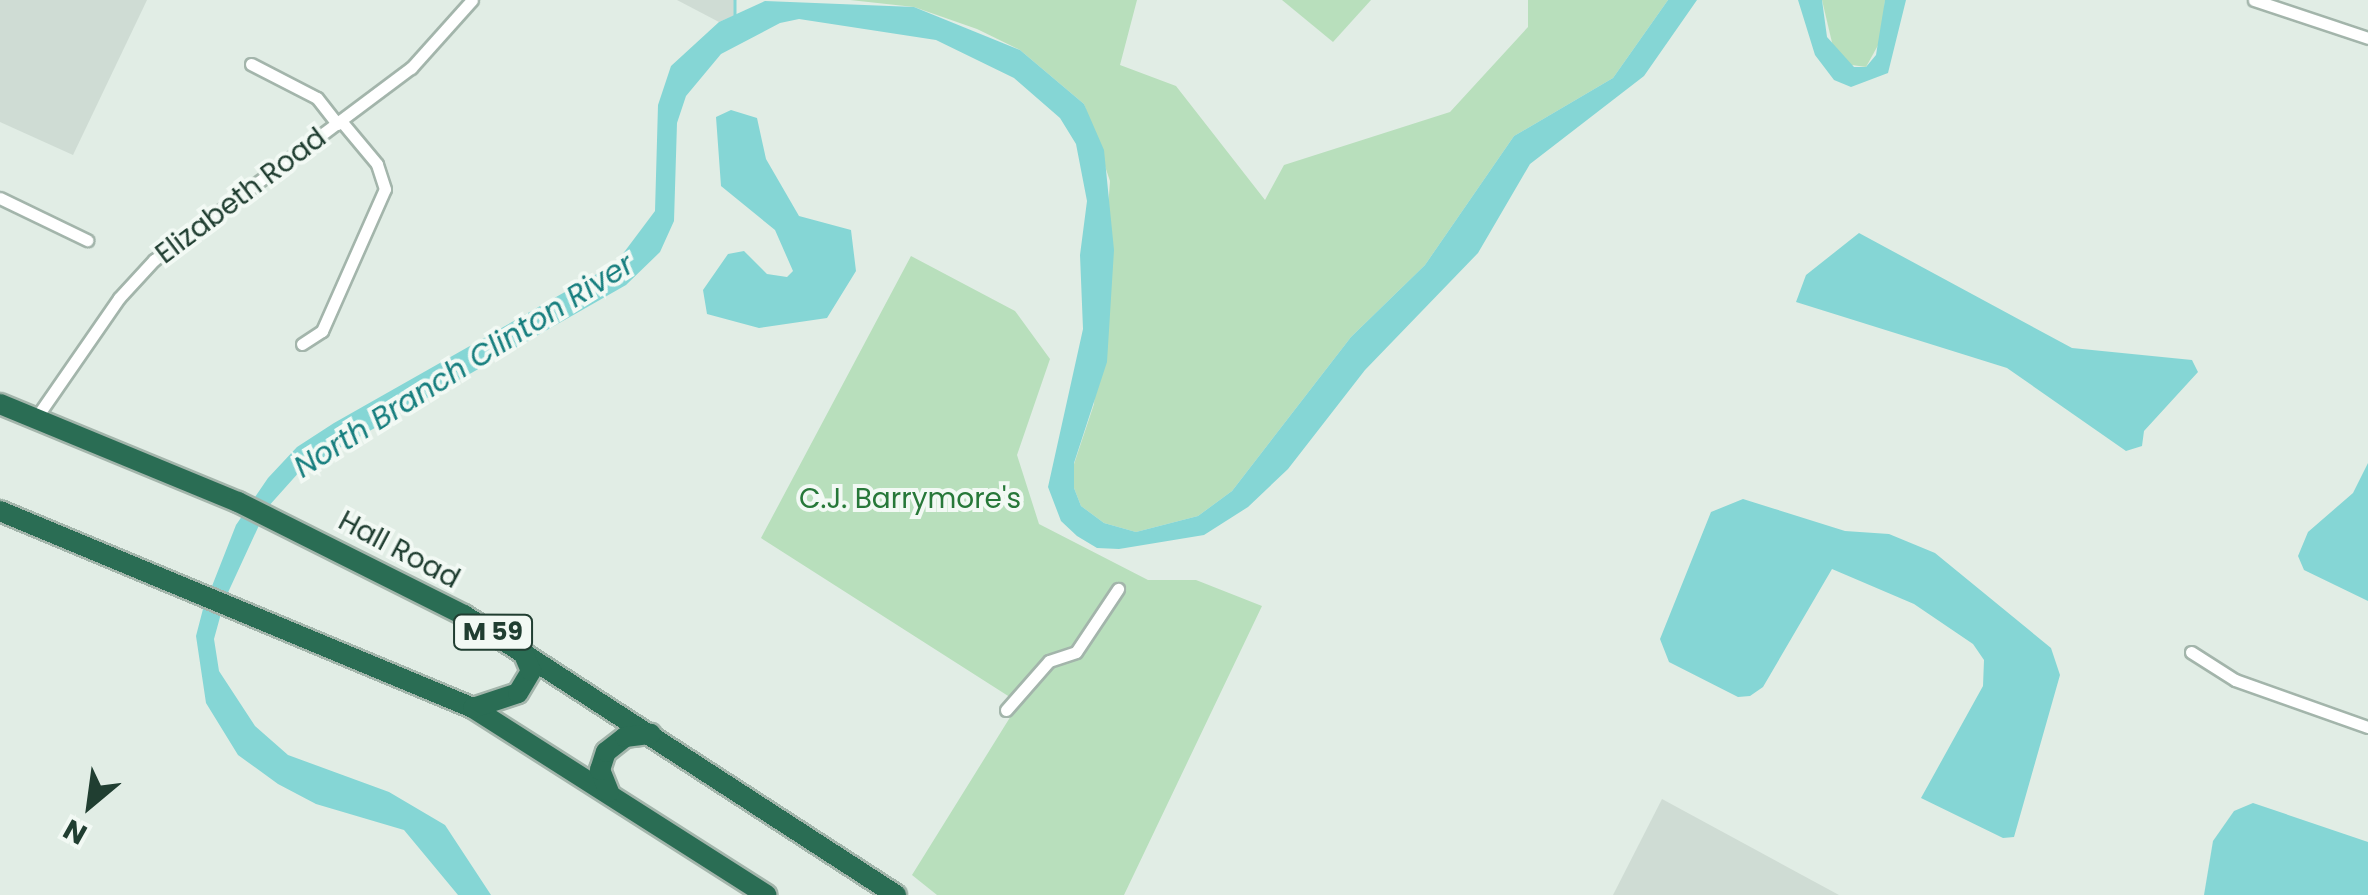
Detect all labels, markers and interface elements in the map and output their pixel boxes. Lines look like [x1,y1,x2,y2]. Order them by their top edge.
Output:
street label: Elizabeth Road [149,121,333,271]
water label: North Branch Clinton River [288,246,640,486]
park label: C.J. Barrymore's [799,482,1021,516]
street label: Hall Road [333,504,465,596]
road number: M 59 [453,612,533,652]
north arrow [40,755,140,855]
text: N [57,810,94,854]

